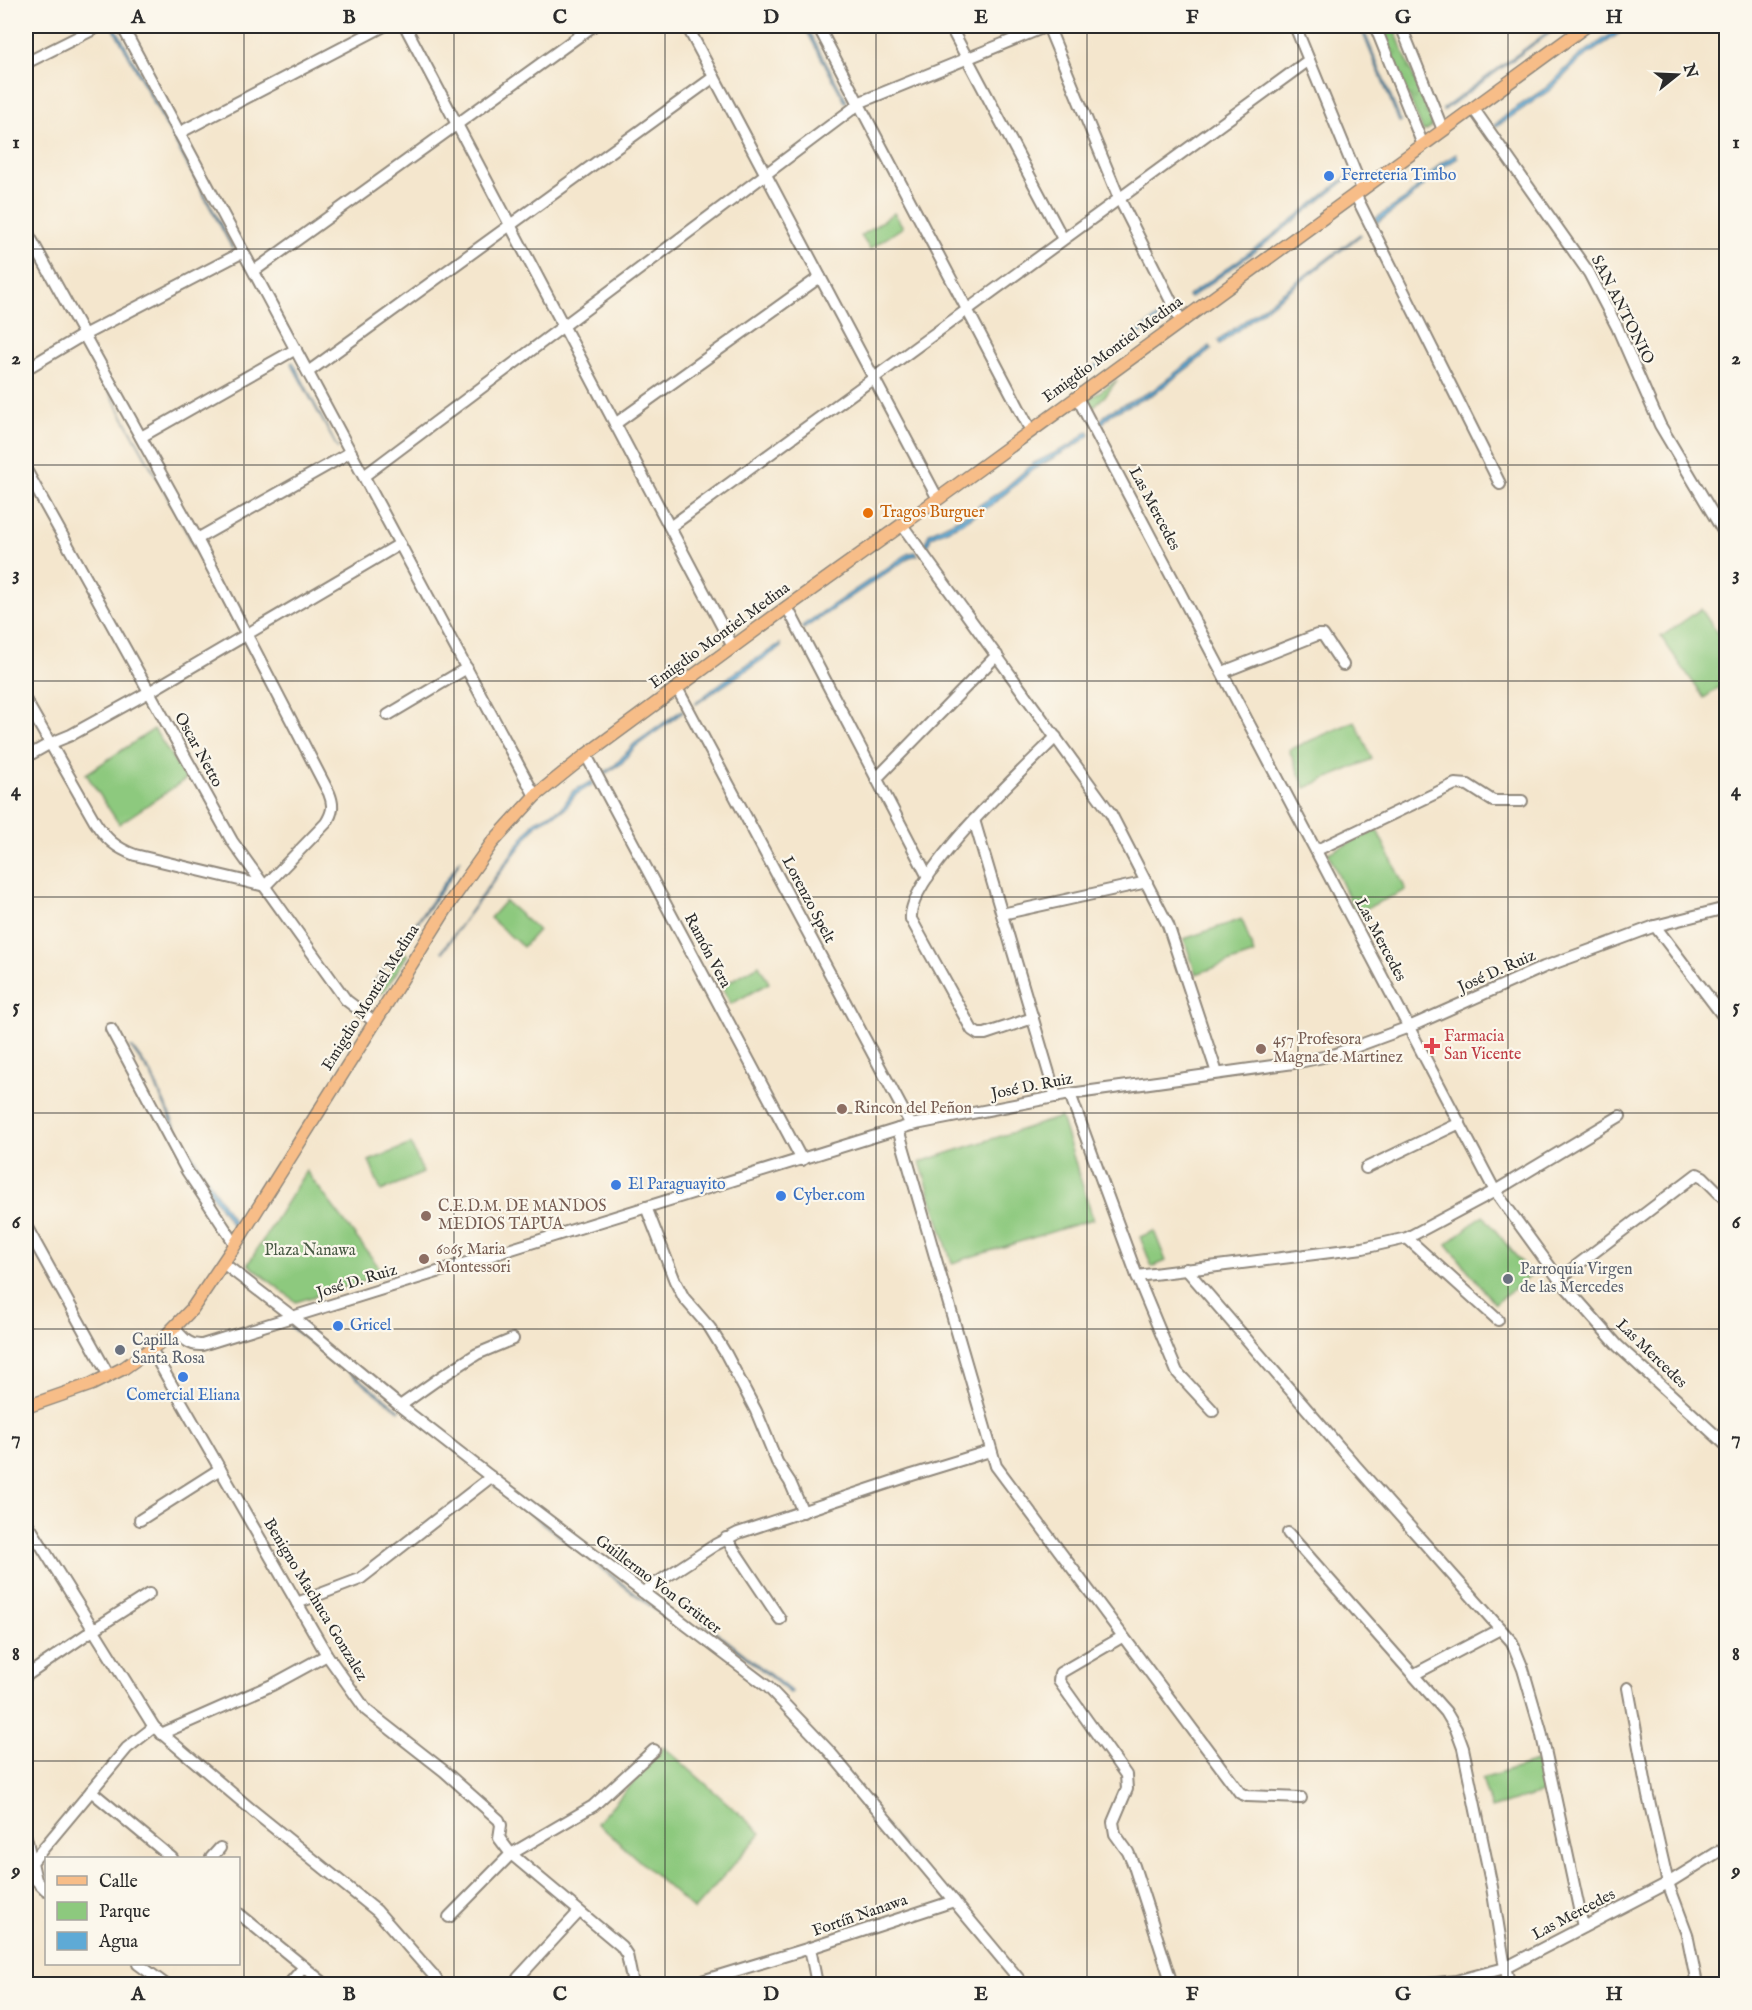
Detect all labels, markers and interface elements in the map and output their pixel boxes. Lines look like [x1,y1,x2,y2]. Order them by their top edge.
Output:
text: A [130,5,146,30]
text: B [342,5,356,30]
text: C [553,5,567,30]
text: D [763,5,779,30]
text: E [974,5,988,30]
text: F [1186,5,1199,30]
text: G [1395,5,1412,30]
text: H [1605,5,1623,30]
north arrow [1647,45,1707,105]
text: N [1677,60,1701,81]
text: 1 [12,130,20,155]
text: 1 [1732,130,1740,155]
place label: Ferreteria Timbo [1341,166,1457,186]
marker: Ferreteria Timbo [1322,169,1336,183]
street label: SAN ANTONIO [1586,252,1658,368]
street label: Emigdio Montiel Medina [1039,292,1187,408]
text: 2 [11,346,21,371]
text: 2 [1731,346,1741,371]
street label: Las Mercedes [1124,464,1184,554]
place label: Tragos Burguer [880,503,985,523]
marker: Tragos Burguer [861,506,875,520]
text: 3 [12,562,20,587]
text: 3 [1732,562,1740,587]
street label: Emigdio Montiel Medina [646,578,794,694]
street label: Oscar Netto [169,709,227,791]
text: 4 [11,778,22,803]
text: 4 [1731,778,1742,803]
street label: Lorenzo Spelt [777,853,839,947]
street label: Las Mercedes [1350,895,1410,985]
street label: Ramón Vera [679,910,735,992]
street label: Emigdio Montiel Medina [318,921,424,1075]
street label: José D. Ruiz [1453,946,1539,999]
text: 5 [12,994,20,1019]
text: 5 [1732,994,1740,1019]
place label: Farmacia San Vicente [1444,1027,1521,1065]
place label: 457 Profesora Magna de Martinez [1273,1030,1403,1068]
marker: Farmacia San Vicente [1425,1039,1439,1053]
marker: 457 Profesora Magna de Martinez [1254,1042,1268,1056]
street label: José D. Ruiz [988,1069,1075,1105]
place label: Rincon del Peñon [854,1099,973,1119]
marker: Rincon del Peñon [835,1102,849,1116]
place label: El Paraguayito [628,1175,726,1195]
marker: El Paraguayito [609,1178,623,1192]
place label: Cyber.com [793,1186,865,1206]
marker: Cyber.com [774,1189,788,1203]
place label: C.E.D.M. DE MANDOS MEDIOS TAPUA [438,1197,606,1235]
marker: C.E.D.M. DE MANDOS MEDIOS TAPUA [419,1209,433,1223]
text: 6 [12,1210,22,1235]
text: 6 [1732,1210,1742,1235]
place label: 6065 Maria Montessori [436,1240,511,1278]
park label: Plaza Nanawa [264,1241,356,1261]
marker: 6065 Maria Montessori [417,1252,431,1266]
street label: José D. Ruiz [313,1260,399,1304]
place label: Parroquia Virgen de las Mercedes [1520,1260,1633,1298]
marker: Parroquia Virgen de las Mercedes [1501,1272,1515,1286]
street label: Las Mercedes [1611,1315,1691,1393]
place label: Gricel [350,1316,392,1336]
marker: Gricel [331,1319,345,1333]
place label: Capilla Santa Rosa [132,1331,205,1369]
marker: Capilla Santa Rosa [113,1343,127,1357]
marker: Comercial Eliana [176,1370,190,1384]
place label: Comercial Eliana [126,1386,240,1406]
text: 7 [11,1426,21,1451]
text: 7 [1731,1426,1741,1451]
street label: Benigno Machuca Gonzalez [259,1515,371,1685]
street label: Guillermo Von Grütter [591,1531,725,1639]
text: 8 [12,1642,20,1667]
text: 8 [1732,1642,1740,1667]
legend [45,1857,240,1965]
text: 9 [11,1858,21,1883]
text: 9 [1731,1858,1741,1883]
text: Calle [99,1871,138,1894]
street label: Las Mercedes [1529,1885,1619,1945]
street label: Fortíñ Nanawa [810,1890,910,1942]
text: Parque [99,1901,150,1924]
text: Agua [98,1931,138,1954]
text: A [130,1982,146,2007]
text: B [342,1982,356,2007]
text: C [553,1982,567,2007]
text: D [763,1982,779,2007]
text: E [974,1982,988,2007]
text: F [1186,1982,1199,2007]
text: G [1395,1982,1412,2007]
text: H [1605,1982,1623,2007]

